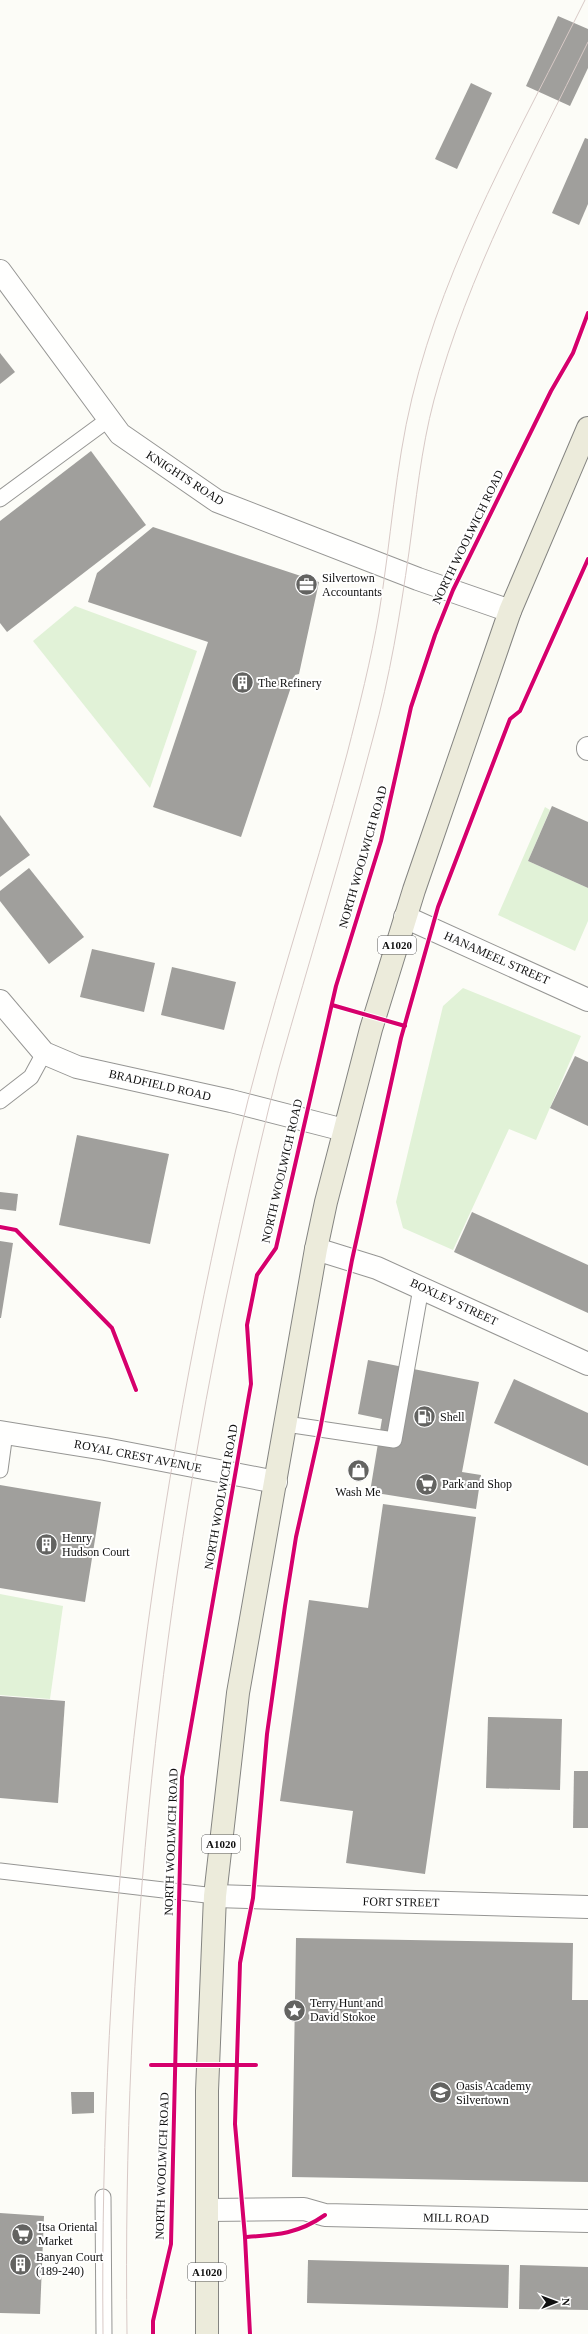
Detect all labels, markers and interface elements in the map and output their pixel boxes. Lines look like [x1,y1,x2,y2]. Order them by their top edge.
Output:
street label: KNIGHTS ROAD [144,448,227,508]
street label: NORTH WOOLWICH ROAD [429,467,507,606]
place label: Silvertown Accountants [322,571,382,599]
office icon: Silvertown Accountants [294,572,320,598]
building icon: The Refinery [230,670,256,696]
place label: The Refinery [258,676,322,690]
street label: NORTH WOOLWICH ROAD [336,784,390,930]
street label: HANAMEEL STREET [442,928,552,988]
road number: A1020 [378,936,416,954]
street label: BRADFIELD ROAD [108,1066,213,1104]
street label: NORTH WOOLWICH ROAD [259,1097,305,1244]
street label: BOXLEY STREET [408,1276,501,1329]
fuel station icon: Shell [411,1404,437,1430]
place label: Shell [440,1410,465,1424]
street label: NORTH WOOLWICH ROAD [201,1423,241,1571]
street label: ROYAL CREST AVENUE [73,1437,203,1475]
shop icon: Wash Me [345,1458,371,1484]
supermarket icon: Park and Shop [413,1471,439,1497]
place label: Park and Shop [442,1477,512,1491]
place label: Wash Me [335,1485,381,1499]
place label: Henry Hudson Court [62,1531,130,1559]
building icon: Henry Hudson Court [34,1532,60,1558]
street label: NORTH WOOLWICH ROAD [161,1768,181,1916]
road number: A1020 [202,1835,240,1853]
street label: FORT STREET [363,1894,440,1910]
place label: Terry Hunt and David Stokoe [310,1996,383,2024]
place icon: Terry Hunt and David Stokoe [282,1997,308,2023]
place label: Oasis Academy Silvertown [456,2079,531,2107]
school or university icon: Oasis Academy Silvertown [428,2080,454,2106]
street label: NORTH WOOLWICH ROAD [152,2092,172,2240]
street label: MILL ROAD [423,2210,489,2226]
place label: Itsa Oriental Market [38,2220,98,2248]
supermarket icon: Itsa Oriental Market [9,2221,35,2247]
place label: Banyan Court (189-240) [36,2250,104,2278]
building icon: Banyan Court (189-240) [8,2251,34,2277]
road number: A1020 [188,2263,226,2281]
north arrow [536,2282,576,2322]
text: N [560,2298,572,2306]

